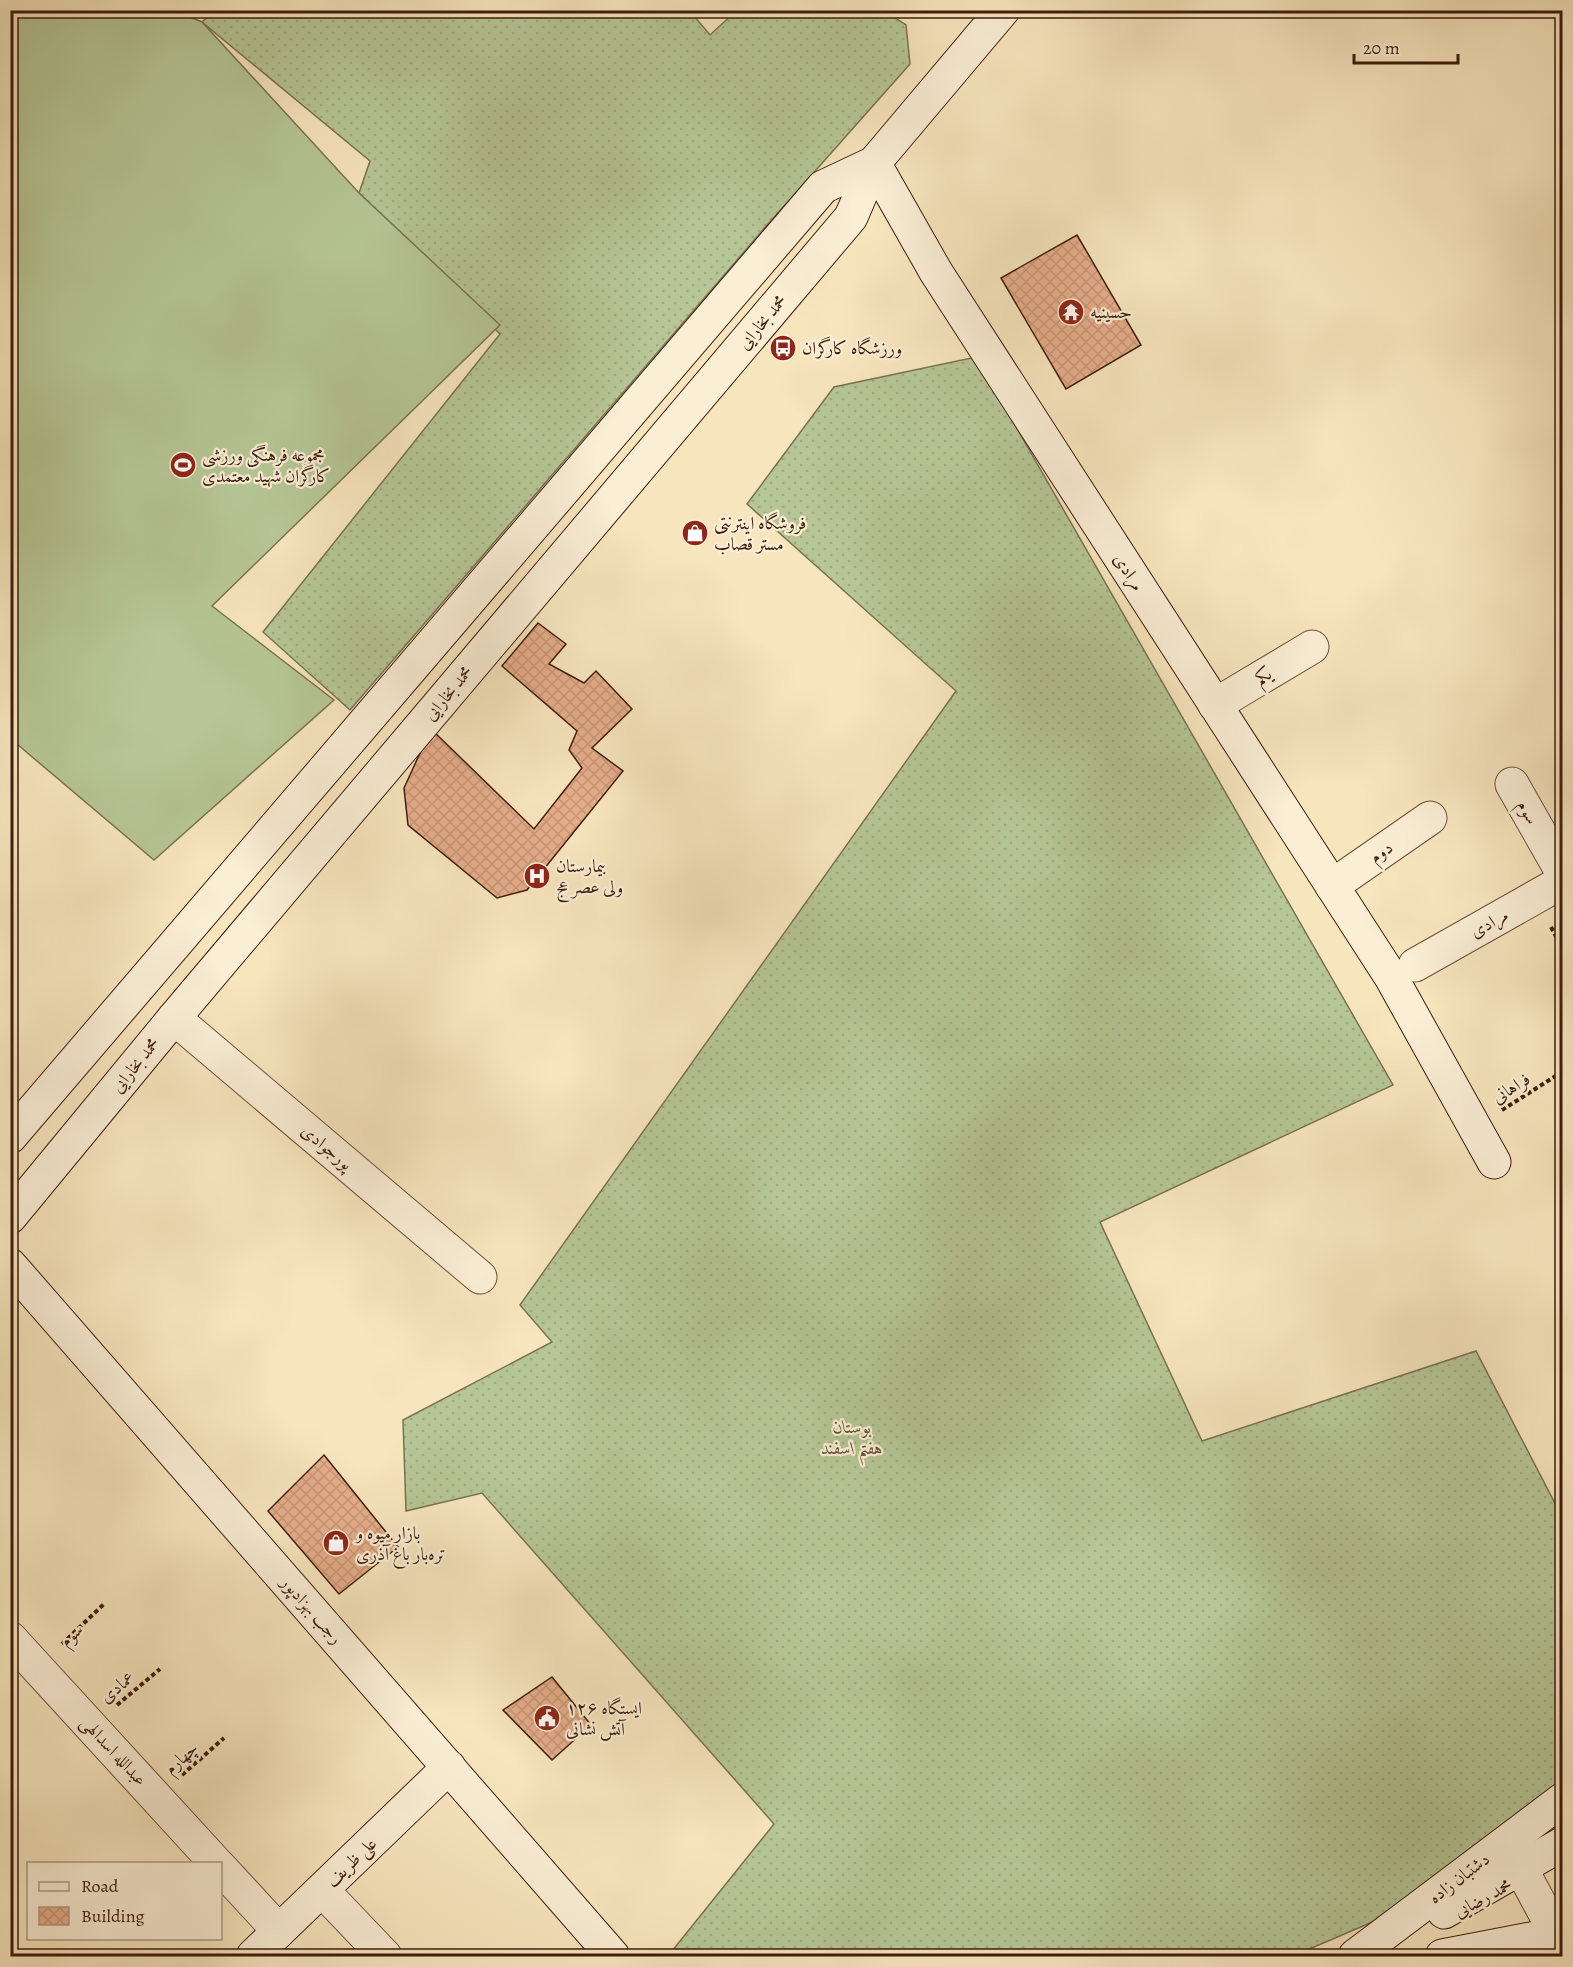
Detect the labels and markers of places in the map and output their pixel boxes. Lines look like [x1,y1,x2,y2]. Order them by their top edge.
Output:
temple icon: حسینیه [1056,297,1086,327]
place label: حسینیه [1090,300,1132,324]
bus stop icon: ورزشگاه کارگران [768,333,798,363]
place label: ورزشگاه کارگران [802,336,902,360]
place label: مجموعه فرهنگی ورزشی کارگران شهید معتمدی [202,443,330,488]
sports icon: مجموعه فرهنگی ورزشی کارگران شهید معتمدی [168,450,198,480]
place label: فروشگاه اینترنتی مستر قصاب [714,511,806,556]
shop icon: فروشگاه اینترنتی مستر قصاب [680,518,710,548]
place label: بیمارستان ولی عصر عج [556,854,623,903]
hospital icon: بیمارستان ولی عصر عج [522,861,552,891]
place label: بازار میوه و تره‌بار باغ آذری [354,1521,446,1569]
shop icon: بازار میوه و تره‌بار باغ آذری [321,1528,351,1558]
place label: ایستگاه ۱۲۶ آتش نشانی [566,1696,642,1741]
public building icon: ایستگاه ۱۲۶ آتش نشانی [532,1703,562,1733]

